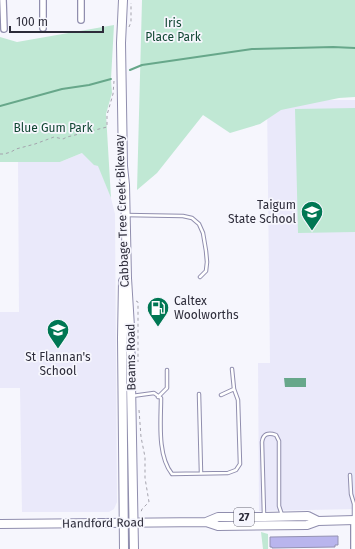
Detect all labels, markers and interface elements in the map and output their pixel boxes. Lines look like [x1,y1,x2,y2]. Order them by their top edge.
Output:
scale bar [10,8,103,34]
text: 100 m [16,15,48,29]
park label: Iris Place Park [145,16,202,44]
park label: Blue Gum Park [13,121,93,135]
street label: Cabbage Tree Creek Bikeway [112,134,132,288]
place label: Taigum State School [228,198,296,226]
school or university icon: Taigum State School [299,199,325,232]
place label: Caltex Woolworths [174,294,239,322]
fuel station icon: Caltex Woolworths [145,295,171,328]
school or university icon: St Flannan's School [45,317,71,350]
street label: Beams Road [123,323,139,391]
place label: St Flannan's School [25,350,91,378]
road number: 27 [234,508,254,526]
street label: Handford Road [62,515,144,531]

